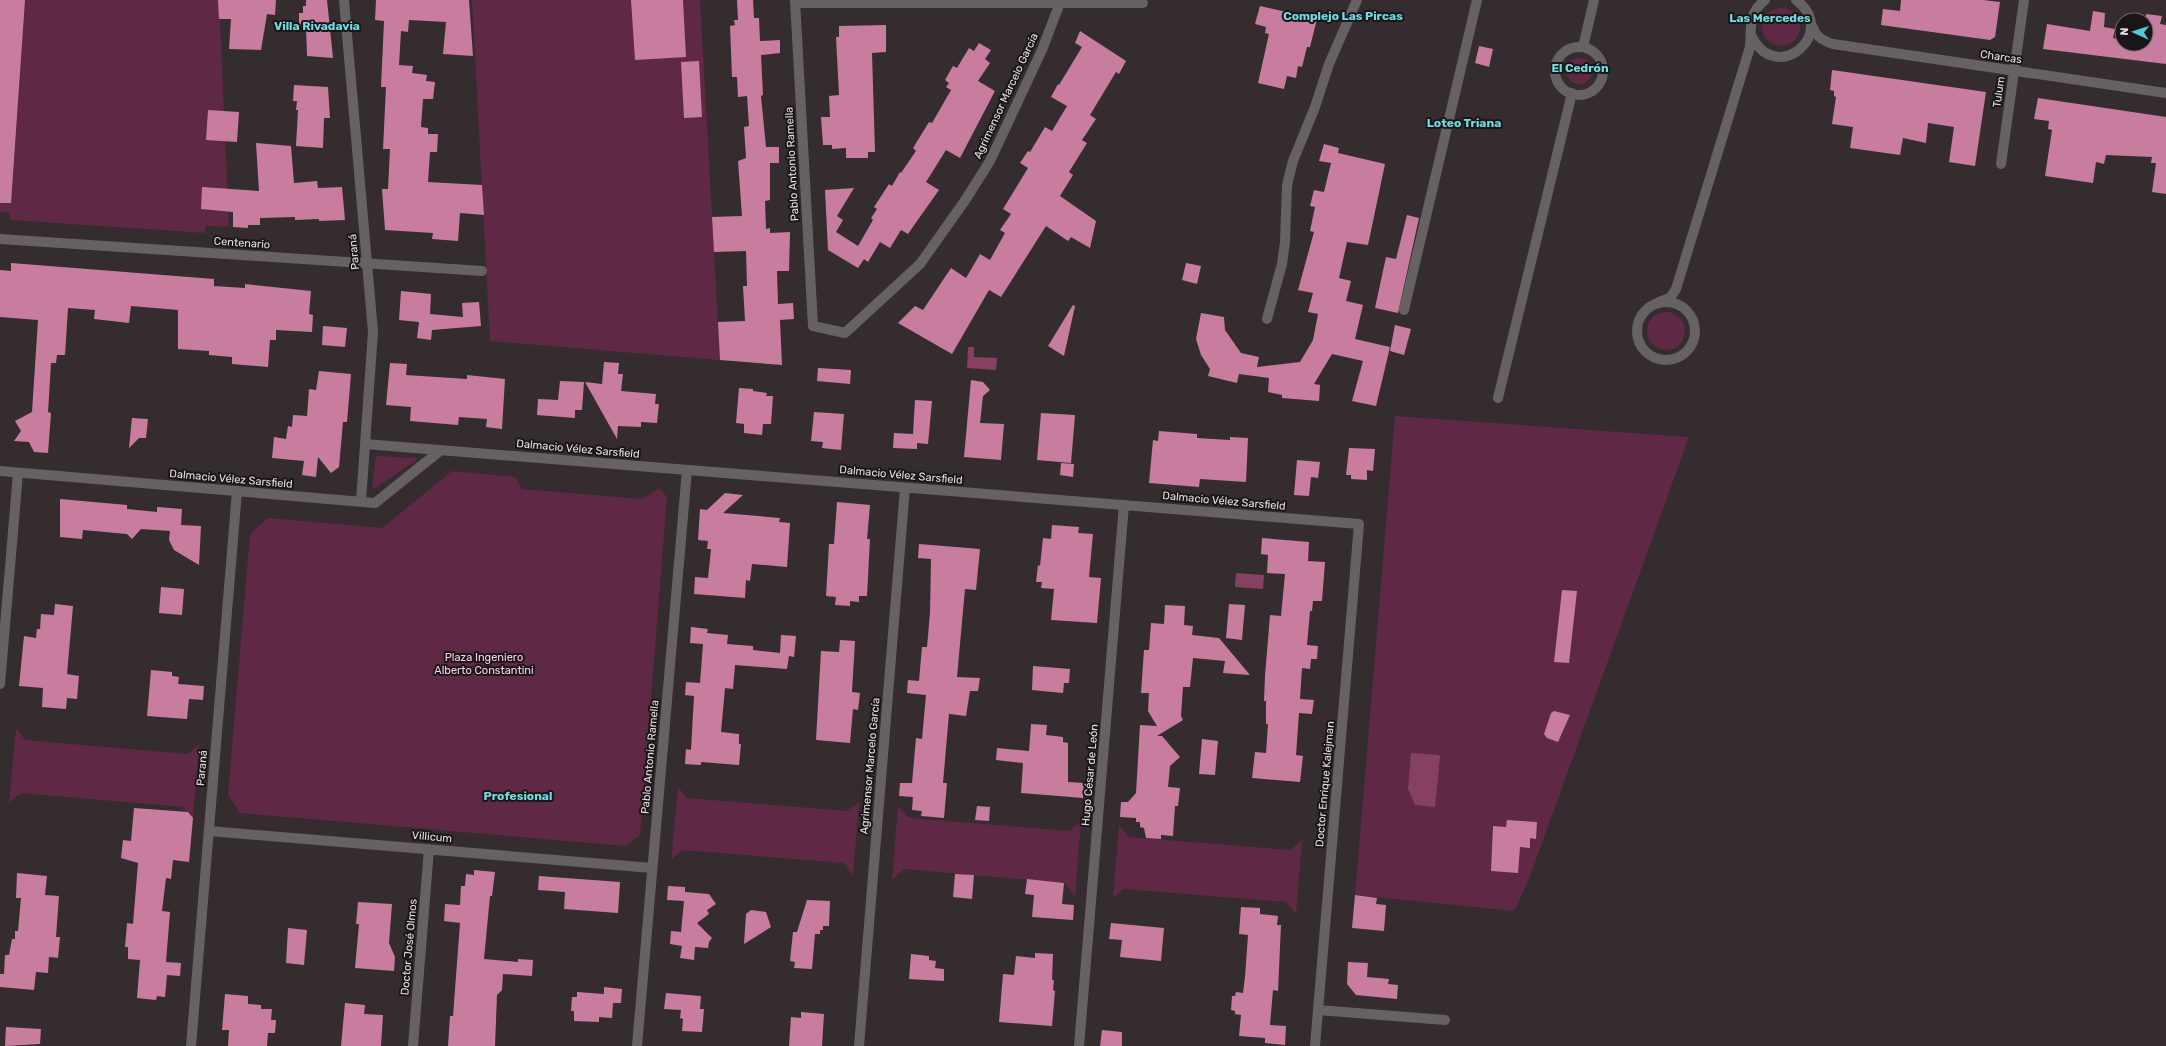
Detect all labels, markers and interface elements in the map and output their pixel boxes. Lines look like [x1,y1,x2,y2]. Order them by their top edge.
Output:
district label: Complejo Las Pircas [1283,9,1403,23]
district label: Las Mercedes [1729,11,1811,25]
north arrow [2114,12,2154,52]
district label: Villa Rivadavia [274,19,360,33]
text: N [2118,27,2131,36]
street label: Agrimensor Marcelo García [971,31,1041,161]
street label: Charcas [1979,48,2023,66]
district label: El Cedrón [1551,61,1609,75]
street label: Tulum [1990,75,2008,108]
street label: Pablo Antonio Ramella [783,106,801,222]
district label: Loteo Triana [1427,116,1501,130]
street label: Paraná [346,234,362,270]
street label: Centenario [213,235,271,251]
street label: Dalmacio Vélez Sarsfield [516,437,640,461]
street label: Dalmacio Vélez Sarsfield [839,463,963,487]
street label: Dalmacio Vélez Sarsfield [169,467,293,491]
street label: Dalmacio Vélez Sarsfield [1162,489,1286,513]
park label: Plaza Ingeniero Alberto Constantini [434,651,534,677]
street label: Agrimensor Marcelo García [858,697,882,835]
street label: Pablo Antonio Ramella [639,699,661,815]
street label: Doctor Enrique Kalejman [1313,721,1337,847]
street label: Hugo César de León [1079,723,1101,827]
street label: Paraná [194,750,210,786]
district label: Profesional [484,789,552,803]
street label: Villicum [411,829,453,845]
street label: Doctor José Olmos [398,898,420,996]

